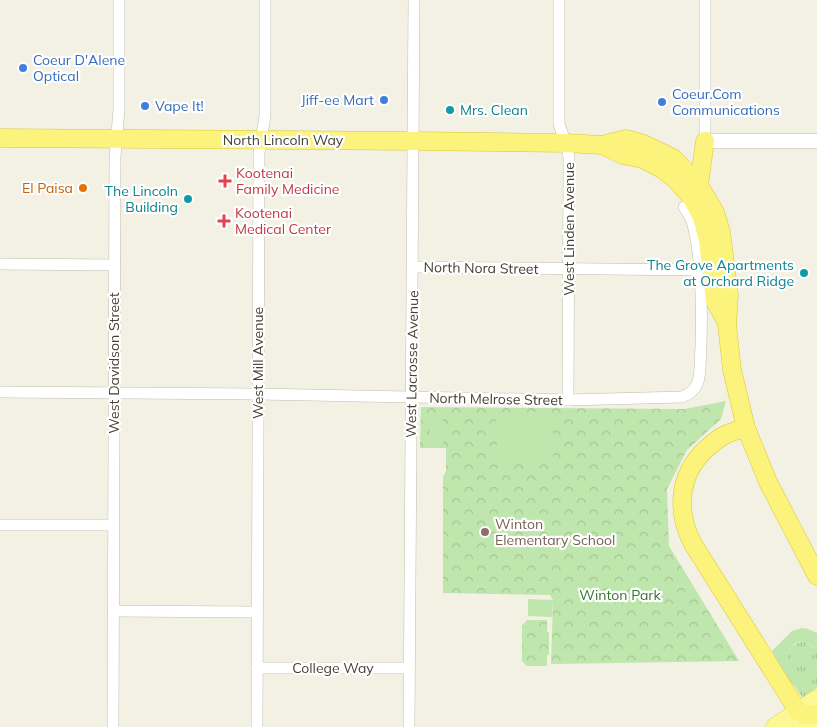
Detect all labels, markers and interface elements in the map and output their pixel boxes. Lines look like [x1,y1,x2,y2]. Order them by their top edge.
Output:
place label: Coeur D'Alene Optical [33,51,125,85]
marker: Coeur D'Alene Optical [17,62,29,74]
place label: Coeur.Com Communications [672,85,780,119]
place label: Jiff-ee Mart [301,91,374,109]
marker: Jiff-ee Mart [378,94,390,106]
marker: Coeur.Com Communications [656,96,668,108]
place label: Vape It! [155,97,204,115]
marker: Vape It! [139,100,151,112]
place label: Mrs. Clean [460,101,528,119]
marker: Mrs. Clean [444,104,456,116]
street label: North Lincoln Way [223,131,344,149]
street label: West Linden Avenue [560,162,578,296]
place label: Kootenai Family Medicine [236,164,339,198]
marker: Kootenai Family Medicine [218,174,232,188]
place label: El Paisa [22,179,73,197]
marker: El Paisa [77,182,89,194]
place label: The Lincoln Building [105,182,178,216]
marker: The Lincoln Building [182,193,194,205]
place label: Kootenai Medical Center [235,204,332,238]
marker: Kootenai Medical Center [217,214,231,228]
place label: The Grove Apartments at Orchard Ridge [647,256,794,290]
street label: North Nora Street [423,258,539,278]
marker: The Grove Apartments at Orchard Ridge [798,267,810,279]
street label: West Lacrosse Avenue [402,290,422,438]
street label: West Davidson Street [105,292,123,434]
street label: West Mill Avenue [249,307,267,419]
street label: North Melrose Street [429,389,563,409]
place label: Winton Elementary School [495,515,615,549]
marker: Winton Elementary School [479,526,491,538]
park label: Winton Park [579,586,661,604]
street label: College Way [292,659,374,677]

